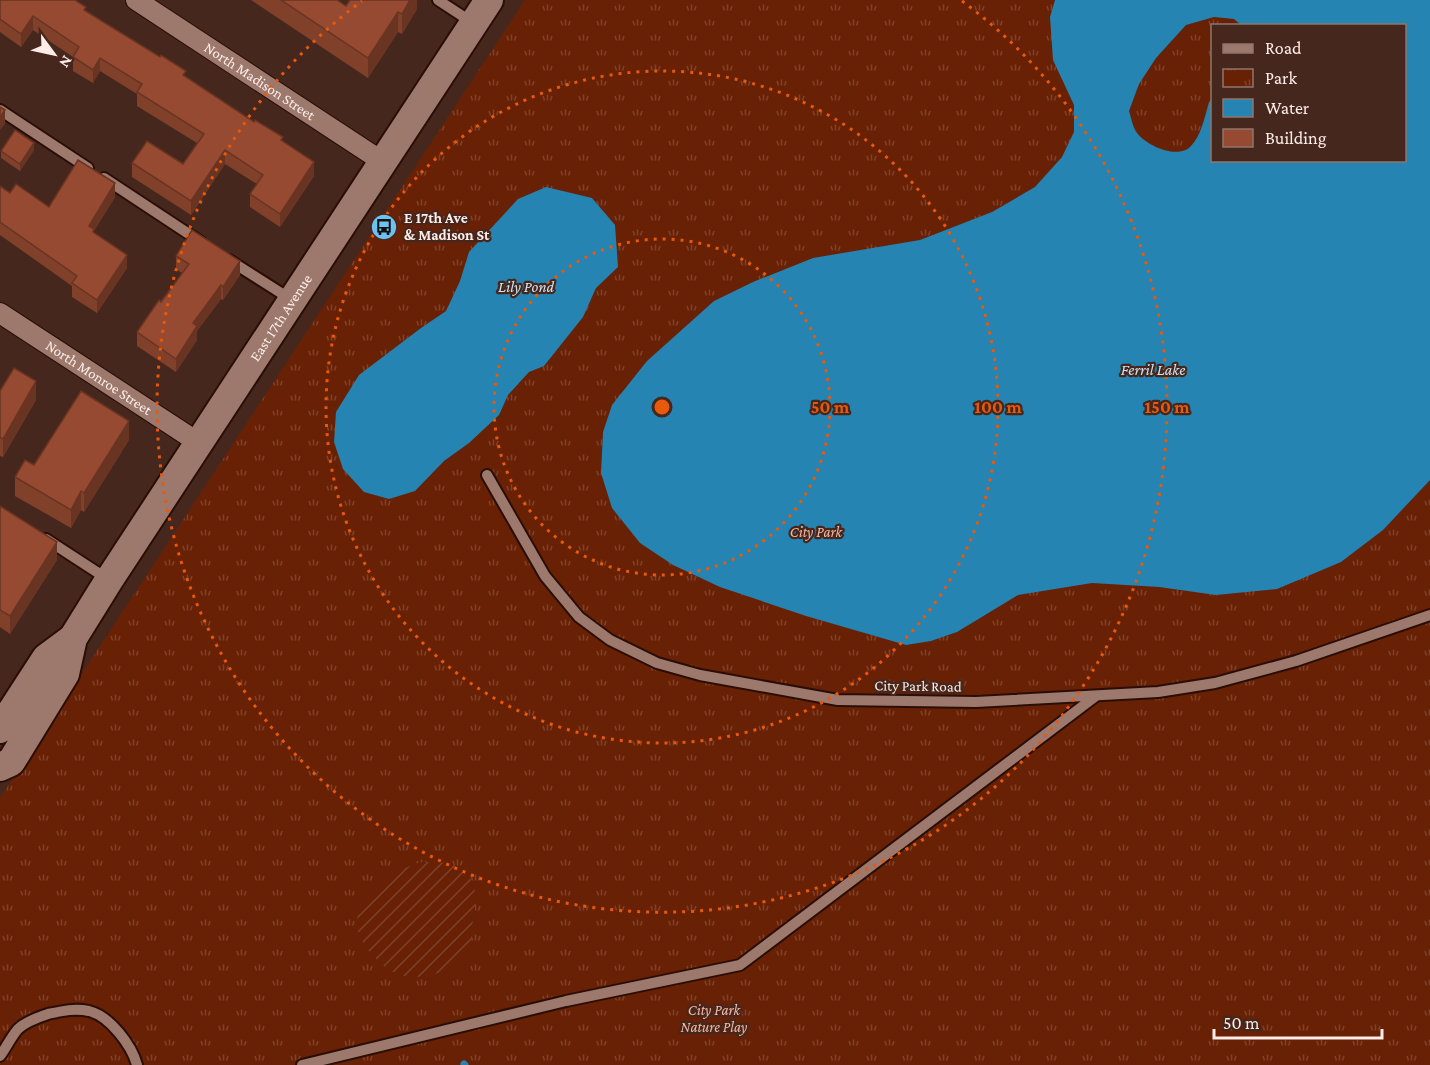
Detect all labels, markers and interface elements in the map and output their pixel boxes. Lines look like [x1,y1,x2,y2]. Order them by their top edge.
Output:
north arrow [24,24,84,84]
legend [1211,24,1406,162]
text: Road [1265,38,1302,58]
street label: North Madison Street [201,39,319,124]
text: N [56,53,76,71]
text: Park [1265,68,1297,88]
text: Water [1265,98,1310,118]
text: Building [1265,128,1327,148]
place label: E 17th Ave & Madison St [404,210,490,243]
bus stop icon: E 17th Ave & Madison St [369,212,399,242]
street label: East 17th Avenue [247,271,315,364]
water label: Lily Pond [498,278,554,296]
street label: North Monroe Street [43,337,156,419]
water label: Ferril Lake [1121,361,1185,378]
centre of rings [652,397,672,417]
text: 50 m [811,397,850,417]
text: 100 m [974,397,1022,417]
text: 150 m [1144,397,1190,417]
park label: City Park [790,524,844,541]
street label: City Park Road [874,677,962,696]
park label: City Park Nature Play [681,1002,747,1036]
scale bar [1214,1002,1382,1040]
text: 50 m [1223,1013,1260,1033]

